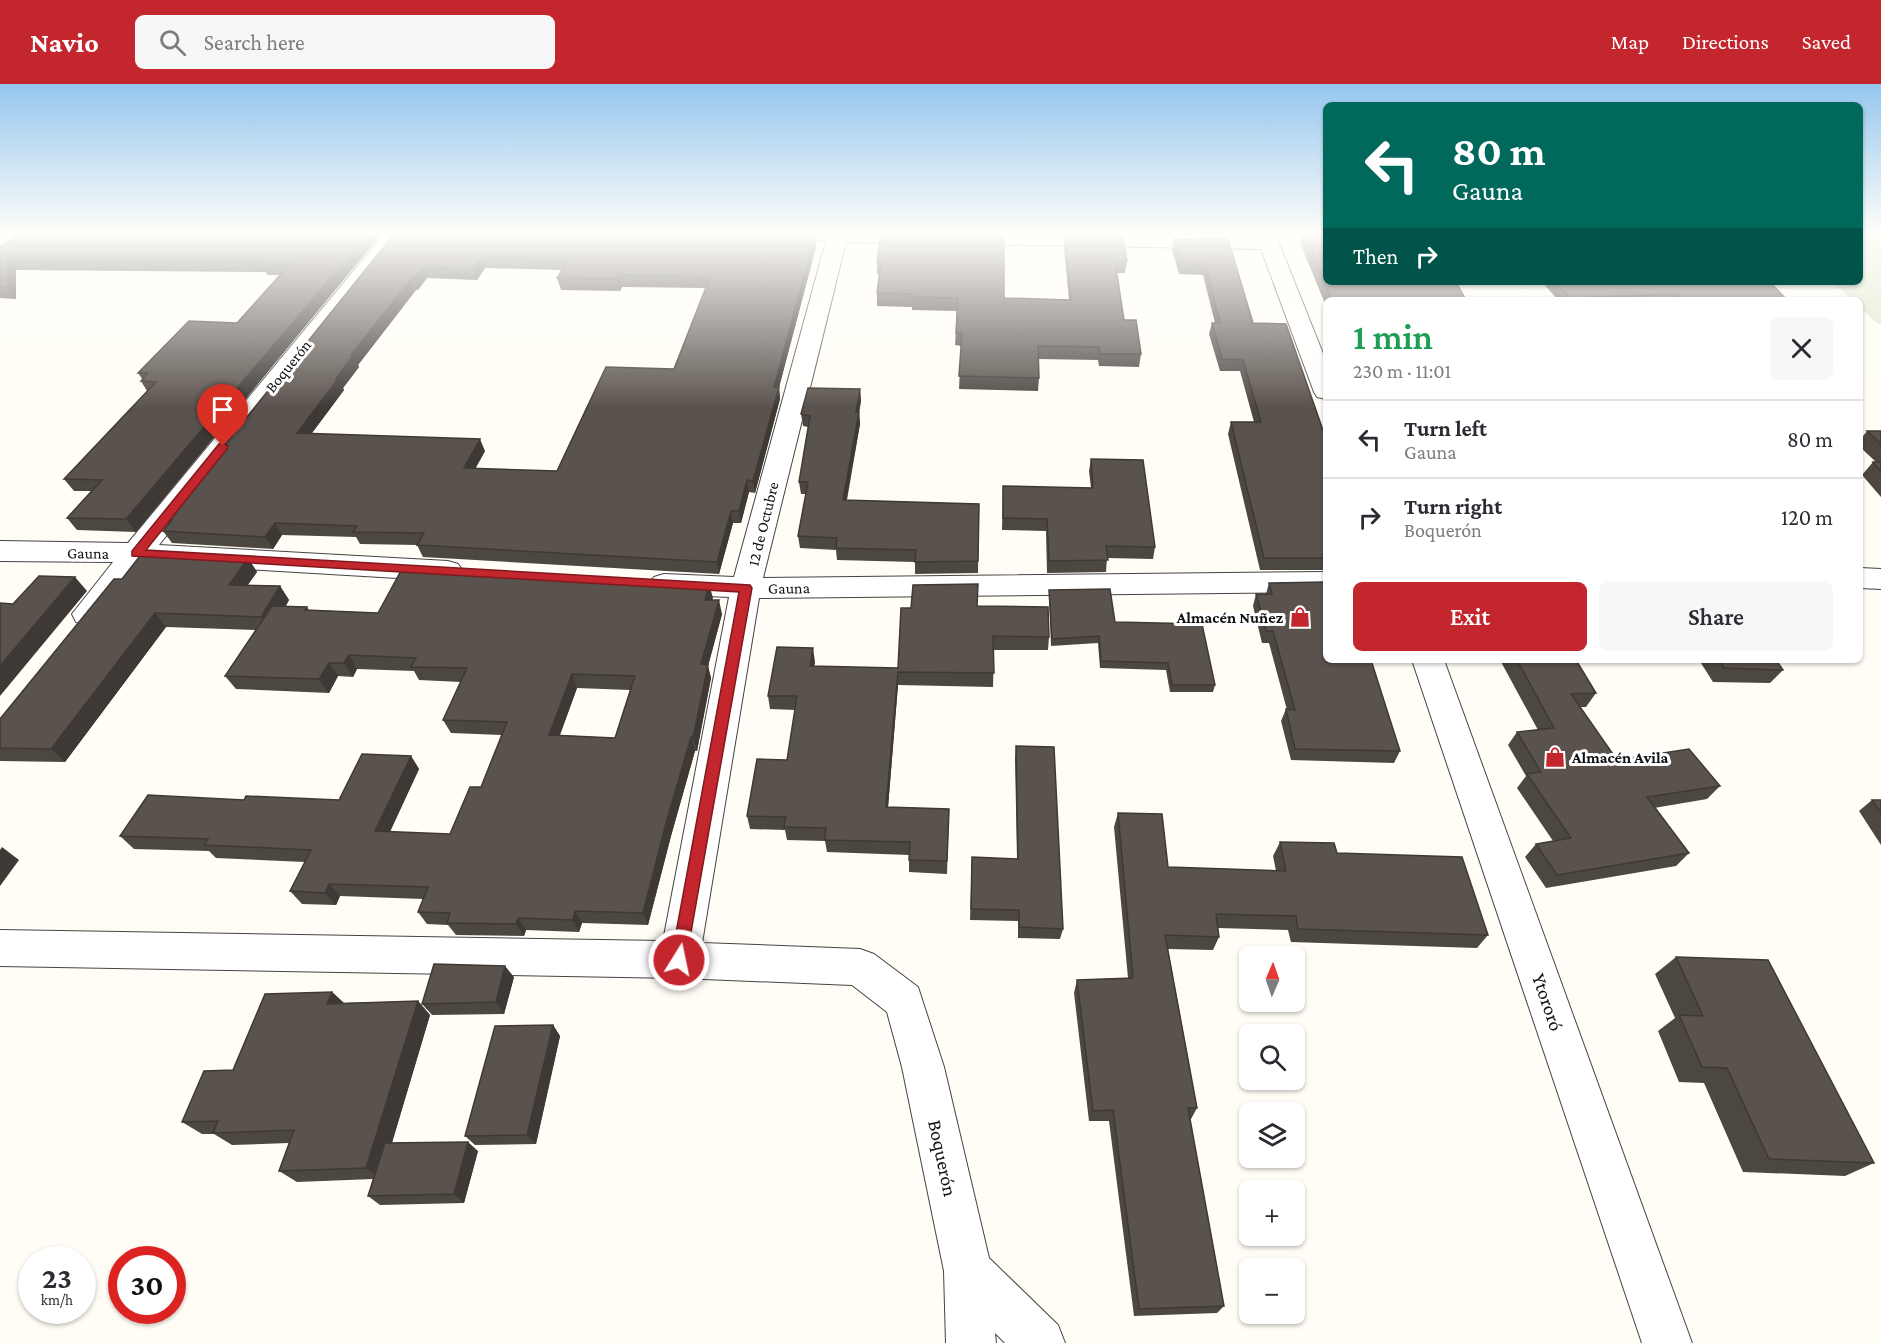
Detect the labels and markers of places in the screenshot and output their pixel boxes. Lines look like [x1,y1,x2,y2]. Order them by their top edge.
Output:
pin [197,384,248,446]
shop icon: Almacén Nuñez [1288,605,1312,629]
place label: Almacén Nuñez [1176,609,1284,626]
shop icon: Almacén Avila [1543,745,1567,769]
place label: Almacén Avila [1571,749,1669,766]

